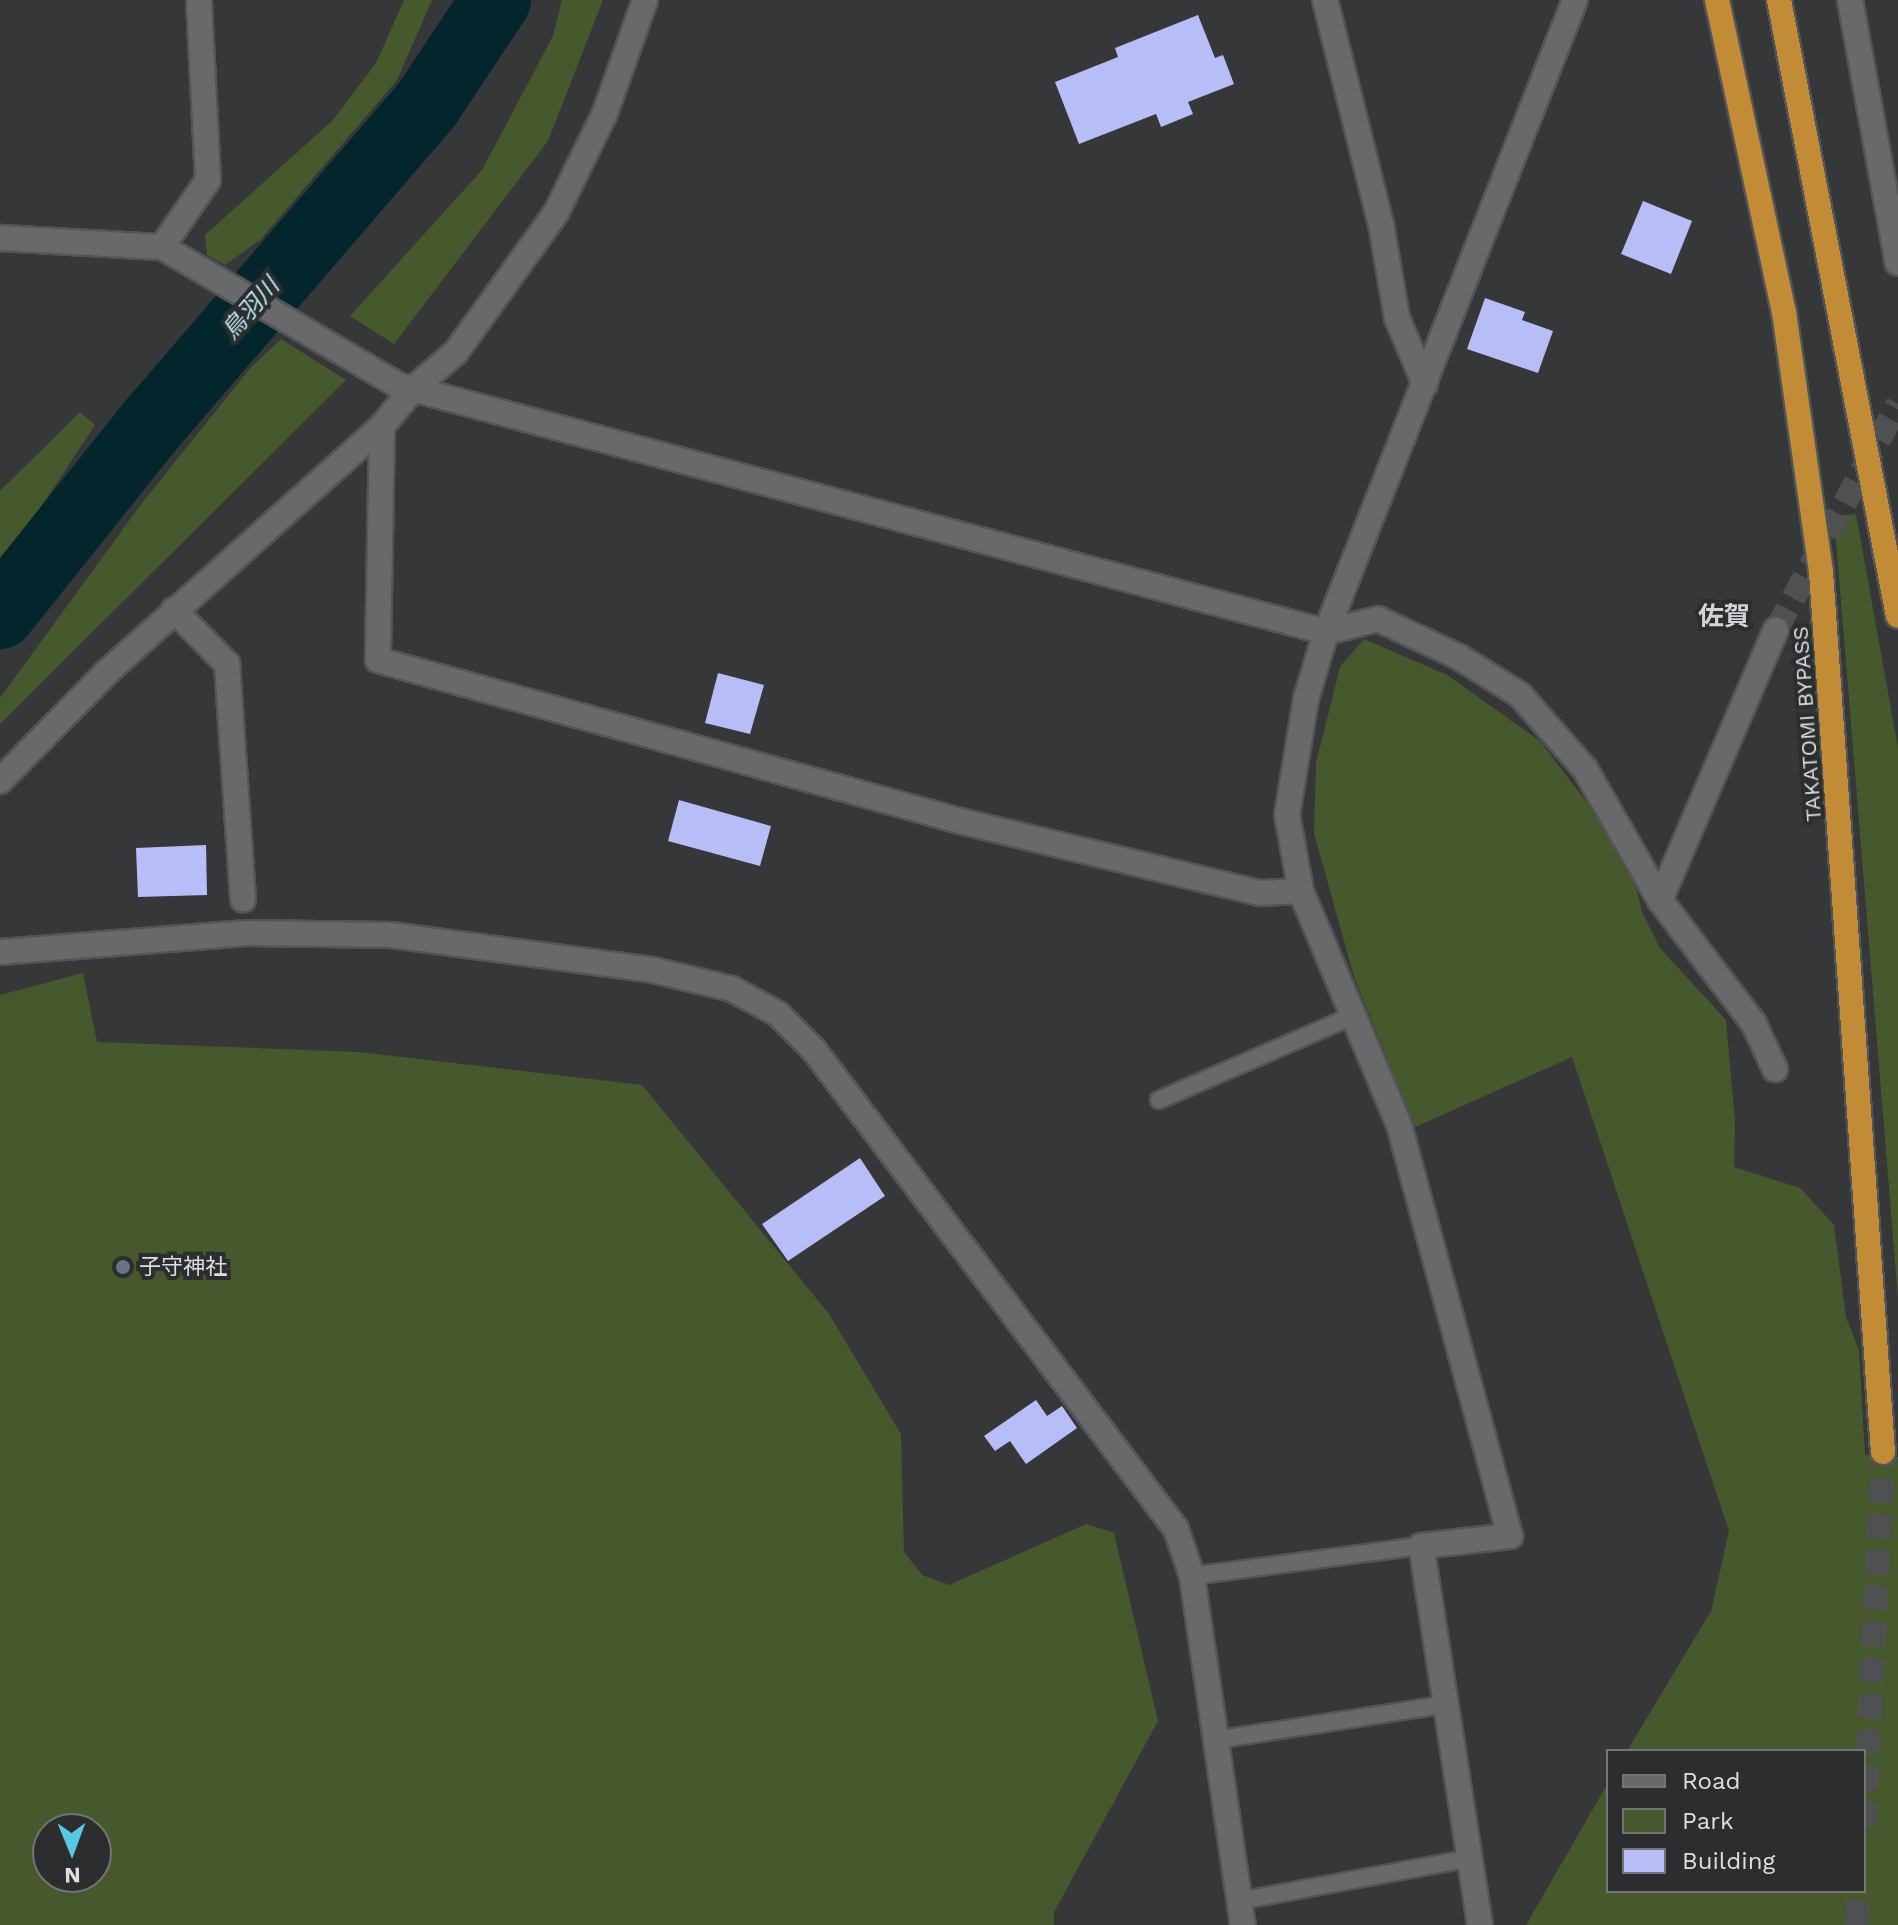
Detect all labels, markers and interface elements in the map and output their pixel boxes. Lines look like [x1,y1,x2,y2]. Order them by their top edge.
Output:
water label: 鳥羽川 [217,272,285,346]
district label: 佐賀 [1698,601,1750,633]
street label: TAKATOMI BYPASS [1787,625,1827,823]
place label: 子守神社 [139,1254,227,1280]
marker: 子守神社 [114,1258,132,1276]
legend [1606,1749,1866,1893]
text: Road [1682,1767,1741,1795]
text: Park [1682,1807,1734,1835]
north arrow [32,1813,112,1893]
text: Building [1682,1847,1775,1875]
text: N [64,1863,81,1888]

